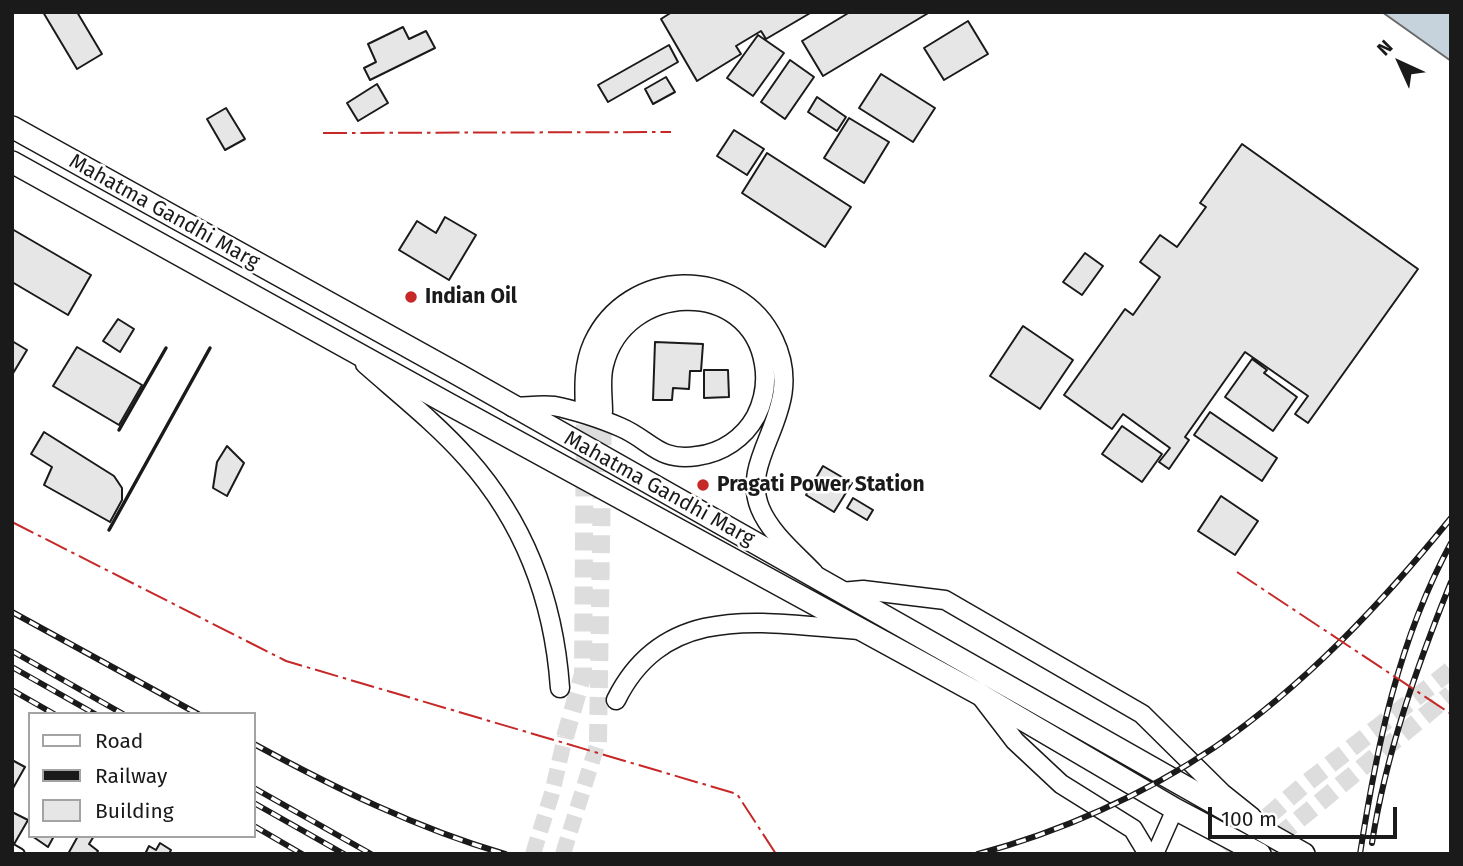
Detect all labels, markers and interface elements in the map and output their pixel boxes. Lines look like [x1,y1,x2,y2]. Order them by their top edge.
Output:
north arrow [1365,28,1435,98]
text: N [1372,35,1397,60]
street label: Mahatma Gandhi Marg [64,149,264,275]
place label: Indian Oil [425,284,517,310]
marker: Indian Oil [403,289,419,305]
street label: Mahatma Gandhi Marg [559,426,759,552]
place label: Pragati Power Station [717,472,925,498]
marker: Pragati Power Station [695,477,711,493]
legend [28,712,256,838]
text: Road [95,728,143,754]
text: Railway [95,763,167,789]
scale bar [1211,792,1400,836]
text: Building [95,798,174,824]
text: 100 m [1221,806,1277,832]

